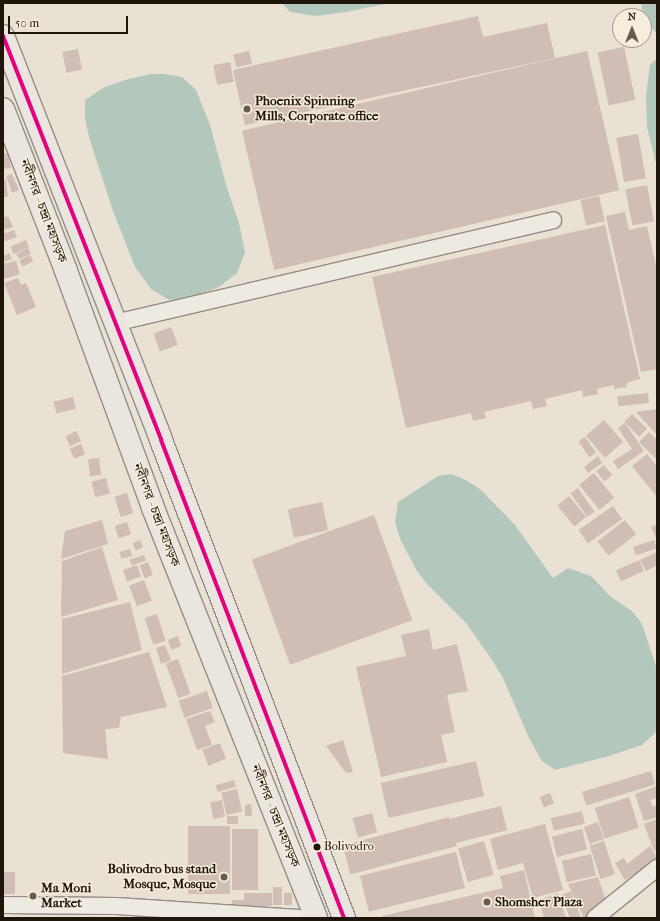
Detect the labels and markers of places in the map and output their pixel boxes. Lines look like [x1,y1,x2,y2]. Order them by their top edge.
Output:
place label: Phoenix Spinning Mills, Corporate office [255,94,378,125]
marker: Phoenix Spinning Mills, Corporate office [242,104,252,114]
place label: Bolivodro [324,840,374,854]
marker: Bolivodro [312,842,322,852]
place label: Bolivodro bus stand Mosque, Mosque [107,862,216,893]
marker: Bolivodro bus stand Mosque, Mosque [219,872,229,882]
place label: Ma Moni Market [41,881,91,912]
marker: Ma Moni Market [28,891,38,901]
place label: Shomsher Plaza [495,894,582,910]
marker: Shomsher Plaza [482,897,492,907]

